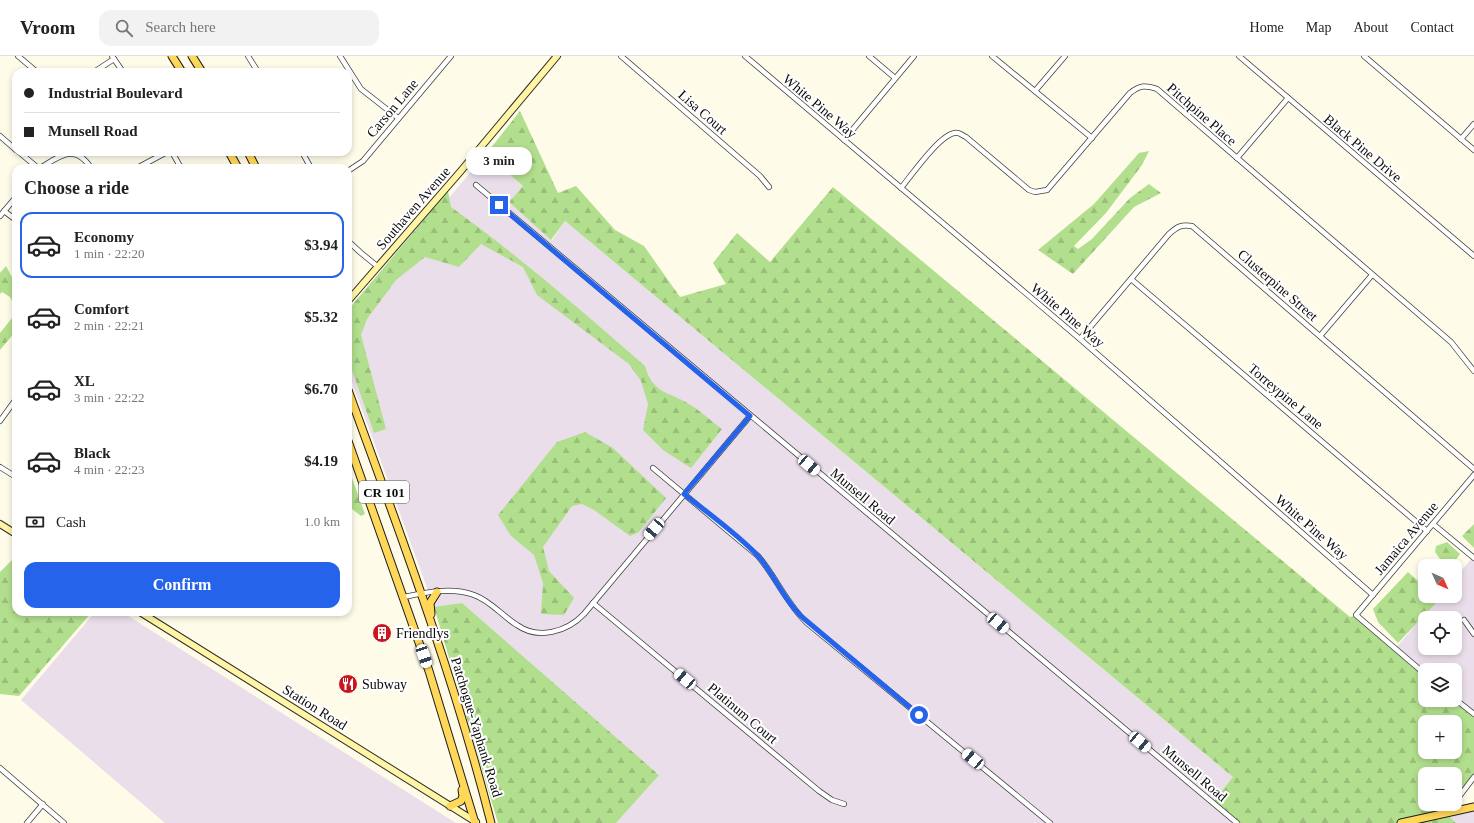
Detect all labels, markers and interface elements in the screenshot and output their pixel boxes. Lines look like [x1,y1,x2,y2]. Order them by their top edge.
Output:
search box [99,10,379,46]
text: Vroom [20,17,75,38]
icon: search [113,17,135,39]
text: Search here [145,19,216,35]
text: Home [1250,20,1284,35]
text: Map [1306,20,1331,35]
text: About [1353,20,1388,35]
text: Contact [1410,20,1454,35]
street label: White Pine Way [780,71,859,141]
street label: Carson Lane [364,76,421,140]
street label: Pitchpine Place [1164,80,1239,148]
text: Industrial Boulevard [48,85,183,101]
street label: Lisa Court [675,87,730,138]
street label: Black Pine Drive [1321,112,1404,185]
text: Munsell Road [48,123,138,139]
callout: 3 min [466,147,532,175]
text: 3 min [483,153,515,168]
street label: Southaven Avenue [373,164,453,253]
text: Choose a ride [24,178,129,198]
route end [490,196,508,214]
icon: car [26,227,62,263]
text: Economy [74,229,134,245]
text: $3.94 [304,237,338,253]
text: 1 min · 22:20 [74,246,144,261]
street label: Clusterpine Street [1235,247,1321,324]
street label: White Pine Way [1028,280,1107,350]
icon: car [26,299,62,335]
text: Comfort [74,301,129,317]
text: $5.32 [304,309,338,325]
text: 2 min · 22:21 [74,318,144,333]
street label: Torreypine Lane [1245,361,1326,432]
icon: car [26,371,62,407]
text: XL [74,373,95,389]
text: $6.70 [304,381,338,397]
text: 3 min · 22:22 [74,390,144,405]
icon: car [26,443,62,479]
text: Black [74,445,111,461]
text: $4.19 [304,453,338,469]
car [796,453,822,477]
text: 4 min · 22:23 [74,462,144,477]
street label: Munsell Road [828,465,898,528]
road number: CR 101 [359,481,409,503]
street label: White Pine Way [1272,492,1351,563]
street label: Jamaica Avenue [1372,499,1441,578]
icon: cash [24,511,46,533]
text: Cash [56,514,86,530]
text: 1.0 km [304,514,340,529]
car [642,516,666,542]
north arrow [1418,559,1462,603]
map controls [1418,559,1462,811]
button: Confirm [24,562,340,608]
car [985,611,1011,635]
button: locate [1418,611,1462,655]
building icon: Friendlys [371,622,393,644]
place label: Friendlys [396,626,449,641]
car [414,643,434,669]
street label: Patchogue-Yaphank Road [448,656,505,799]
button: layers [1418,663,1462,707]
car [672,667,698,691]
restaurant icon: Subway [337,673,359,695]
place label: Subway [362,677,407,692]
street label: Platinum Court [705,680,781,747]
street label: Station Road [280,682,350,733]
route start [910,706,928,724]
button: + [1418,715,1462,759]
car [1127,730,1153,754]
street label: Munsell Road [1160,742,1230,805]
car [960,747,986,771]
button: − [1418,767,1462,811]

